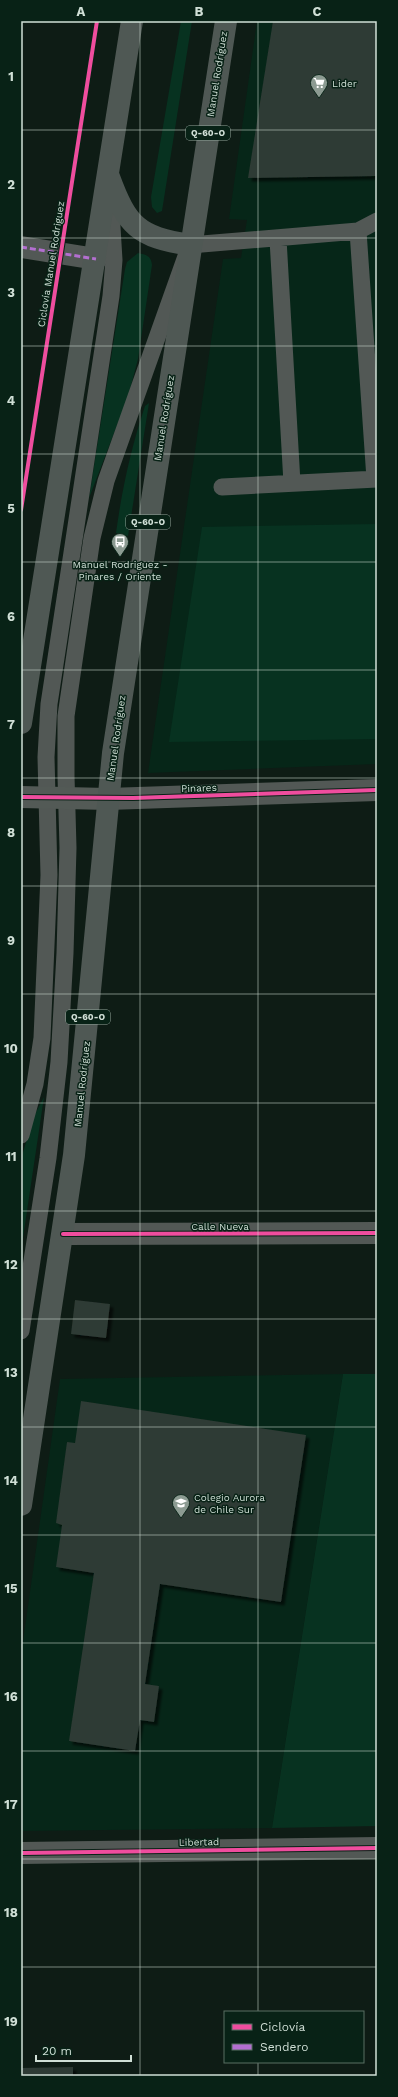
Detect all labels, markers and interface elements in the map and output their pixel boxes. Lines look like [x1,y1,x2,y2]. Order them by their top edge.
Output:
text: A [77,4,86,19]
text: B [195,4,204,19]
text: C [313,4,322,19]
street label: Manuel Rodríguez [205,30,229,118]
text: 1 [8,69,14,84]
supermarket icon: Lider [309,73,329,98]
place label: Lider [332,78,357,89]
road number: Q-60-O [186,126,230,140]
text: 2 [7,177,15,192]
street label: Ciclovía Manuel Rodriguez [36,200,66,328]
text: 3 [7,285,15,300]
street label: Manuel Rodríguez [152,374,176,462]
text: 4 [7,393,16,408]
text: 5 [7,501,15,516]
road number: Q-60-O [126,515,170,529]
bus stop icon: Manuel Rodriguez - Pinares / Oriente [110,532,130,557]
place label: Manuel Rodriguez - Pinares / Oriente [73,559,168,582]
text: 6 [7,609,15,624]
street label: Manuel Rodríguez [105,694,127,782]
text: 7 [7,717,15,732]
street label: Pinares [181,782,217,794]
text: 8 [7,825,15,840]
text: 9 [7,933,15,948]
road number: Q-60-O [66,1010,110,1024]
street label: Manuel Rodríguez [72,1040,92,1128]
text: 10 [4,1041,18,1056]
text: 11 [5,1149,17,1164]
street label: Calle Nueva [191,1221,249,1232]
text: 12 [4,1257,18,1272]
text: 13 [4,1365,18,1380]
text: 14 [4,1473,19,1488]
place label: Colegio Aurora de Chile Sur [194,1492,265,1515]
school or university icon: Colegio Aurora de Chile Sur [171,1493,191,1518]
text: 15 [4,1581,18,1596]
text: 16 [4,1689,18,1704]
text: 17 [4,1797,18,1812]
street label: Libertad [179,1836,219,1848]
text: 18 [4,1905,18,1920]
legend [224,2011,364,2063]
text: 19 [4,2014,18,2029]
text: Ciclovía [260,2020,305,2034]
scale bar [36,2037,131,2063]
text: Sendero [260,2040,308,2054]
text: 20 m [42,2044,72,2058]

